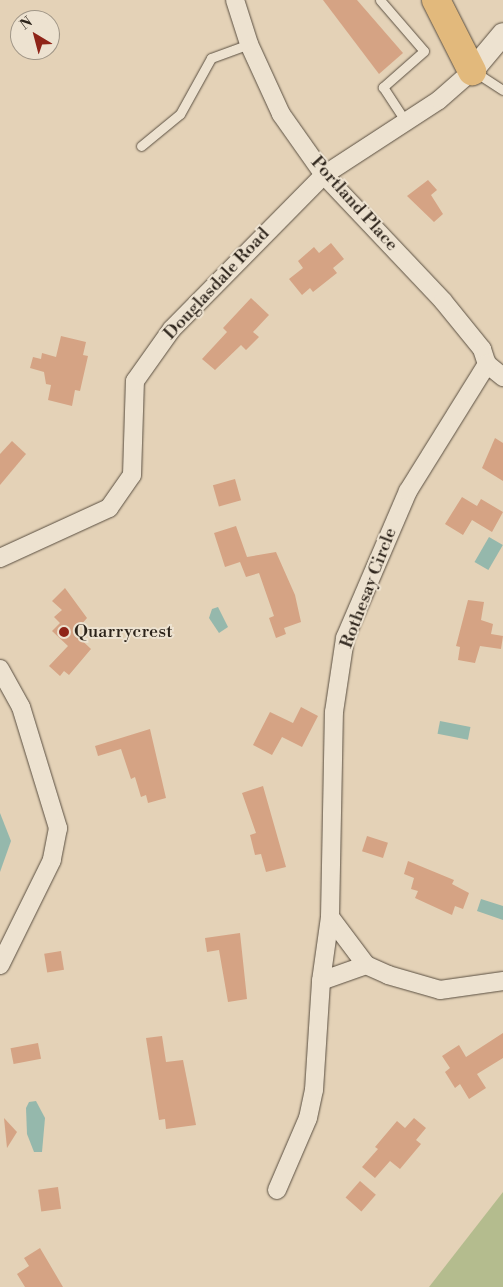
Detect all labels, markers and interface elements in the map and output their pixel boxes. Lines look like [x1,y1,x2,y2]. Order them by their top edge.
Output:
north arrow [10,10,60,60]
text: N [17,13,36,34]
street label: Portland Place [306,152,402,256]
street label: Douglasdale Road [160,224,274,344]
street label: Rothesay Circle [336,525,402,651]
place label: Quarrycrest [74,621,173,643]
marker: Quarrycrest [58,626,70,638]

